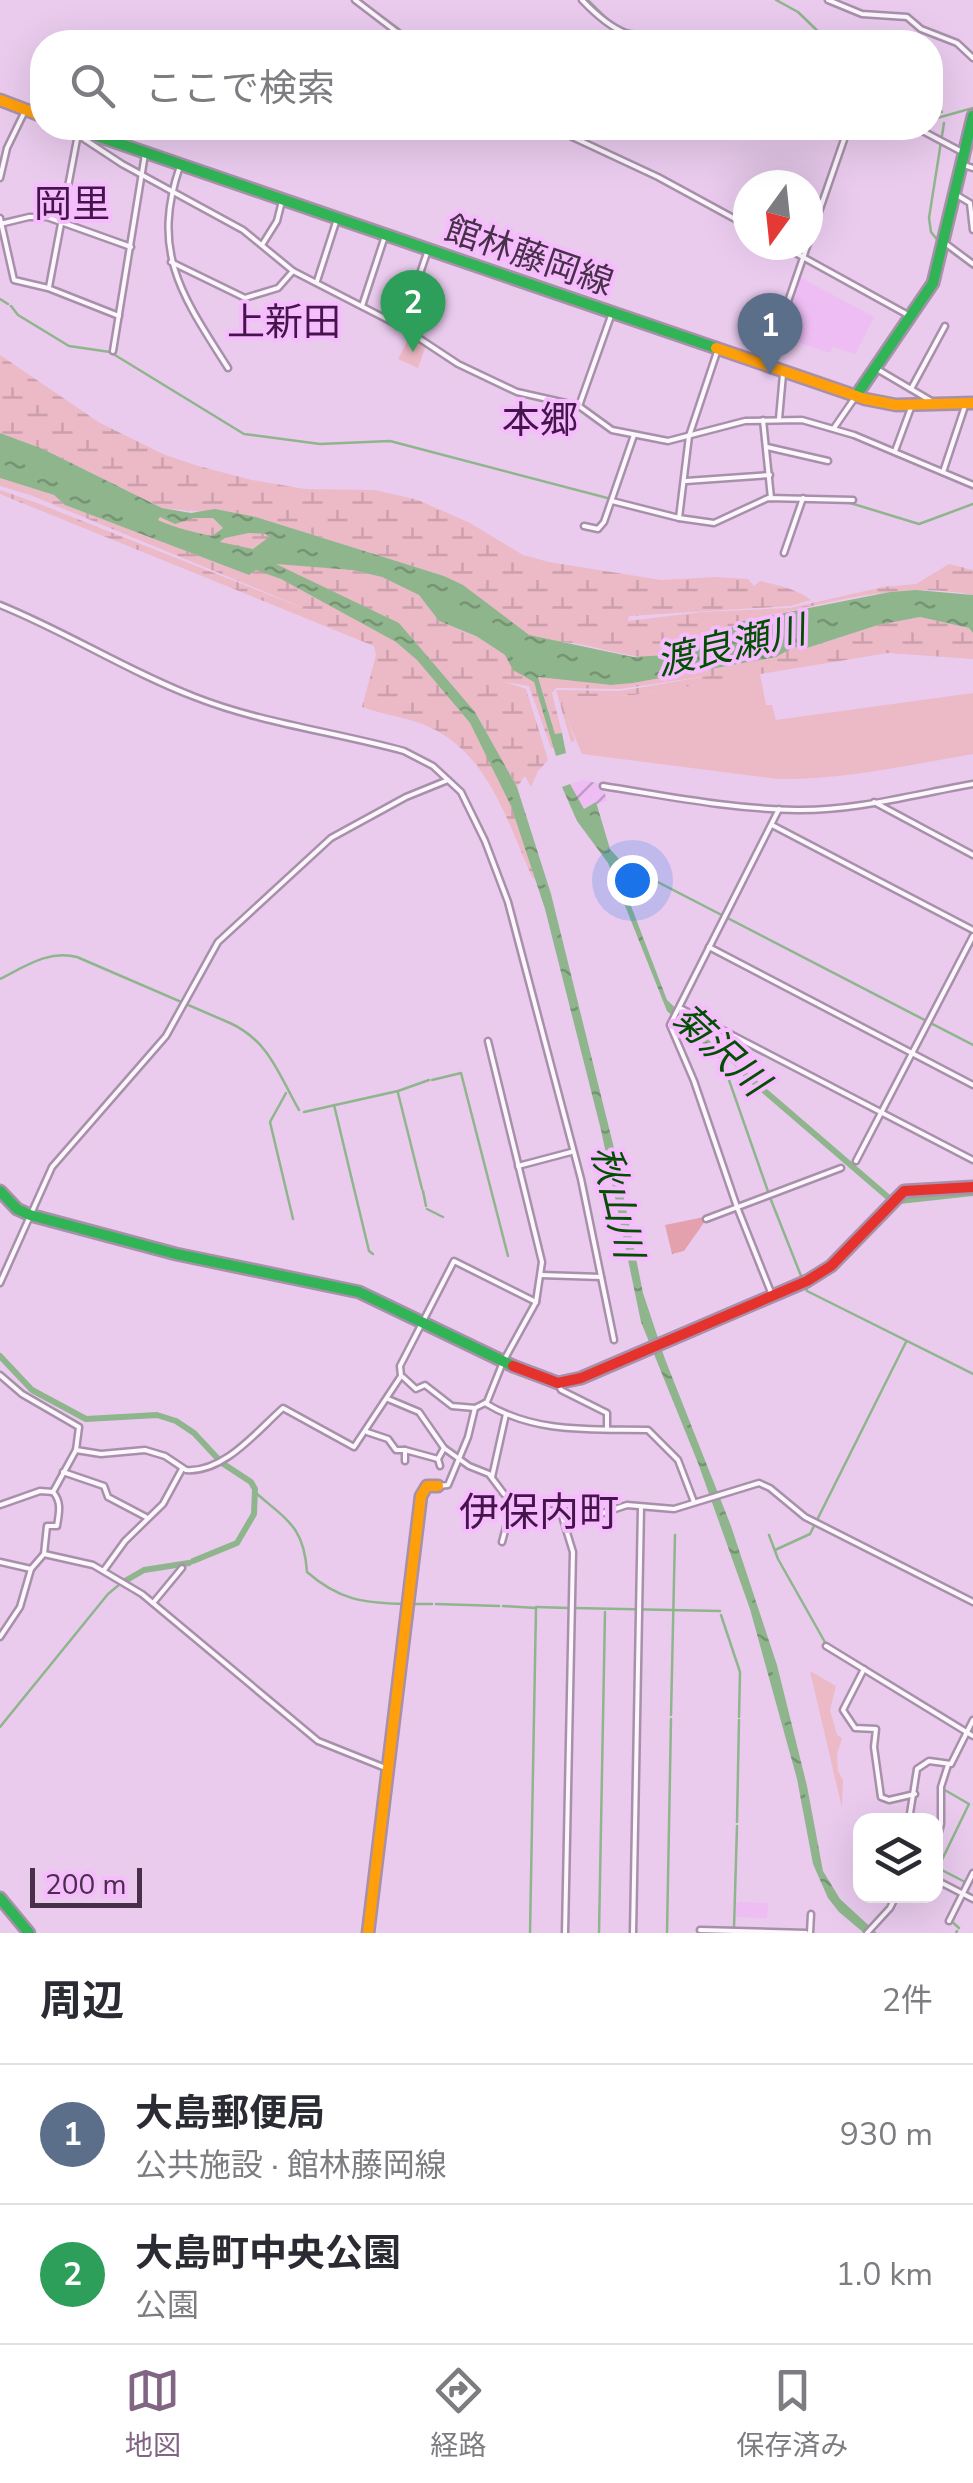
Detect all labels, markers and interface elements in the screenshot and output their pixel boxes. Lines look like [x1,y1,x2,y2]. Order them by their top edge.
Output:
search box [30,30,943,140]
icon: search [65,58,120,113]
text: ここで検索 [145,63,335,114]
north arrow [733,170,823,260]
district label: 岡里 [34,179,110,230]
street label: 館林藤岡線 [439,205,619,307]
pin: 2 [380,270,446,352]
pin: 1 [738,292,802,375]
district label: 上新田 [227,297,341,348]
district label: 本郷 [502,395,578,446]
water label: 渡良瀬川 [651,603,815,688]
your location [607,855,658,906]
water label: 菊沢川 [661,992,782,1110]
water label: 秋山川 [579,1141,656,1267]
district label: 伊保内町 [459,1486,619,1540]
map controls [853,1813,943,1903]
button: layers [853,1813,943,1903]
scale bar [30,1863,142,1908]
text: 200 m [45,1866,127,1904]
text: 周辺 [40,1973,124,2030]
text: 2件 [882,1979,933,2022]
text: 大島郵便局 [135,2088,325,2139]
text: 1 [63,2113,82,2156]
text: 930 m [840,2113,933,2156]
text: 公共施設 · 館林藤岡線 [135,2144,447,2187]
text: 大島町中央公園 [135,2228,401,2279]
text: 2 [63,2253,82,2296]
text: 1.0 km [836,2253,933,2296]
text: 公園 [135,2284,199,2327]
tab: 地図 [125,2363,181,2465]
tab: 経路 [430,2363,486,2465]
tab: 保存済み [736,2363,848,2465]

